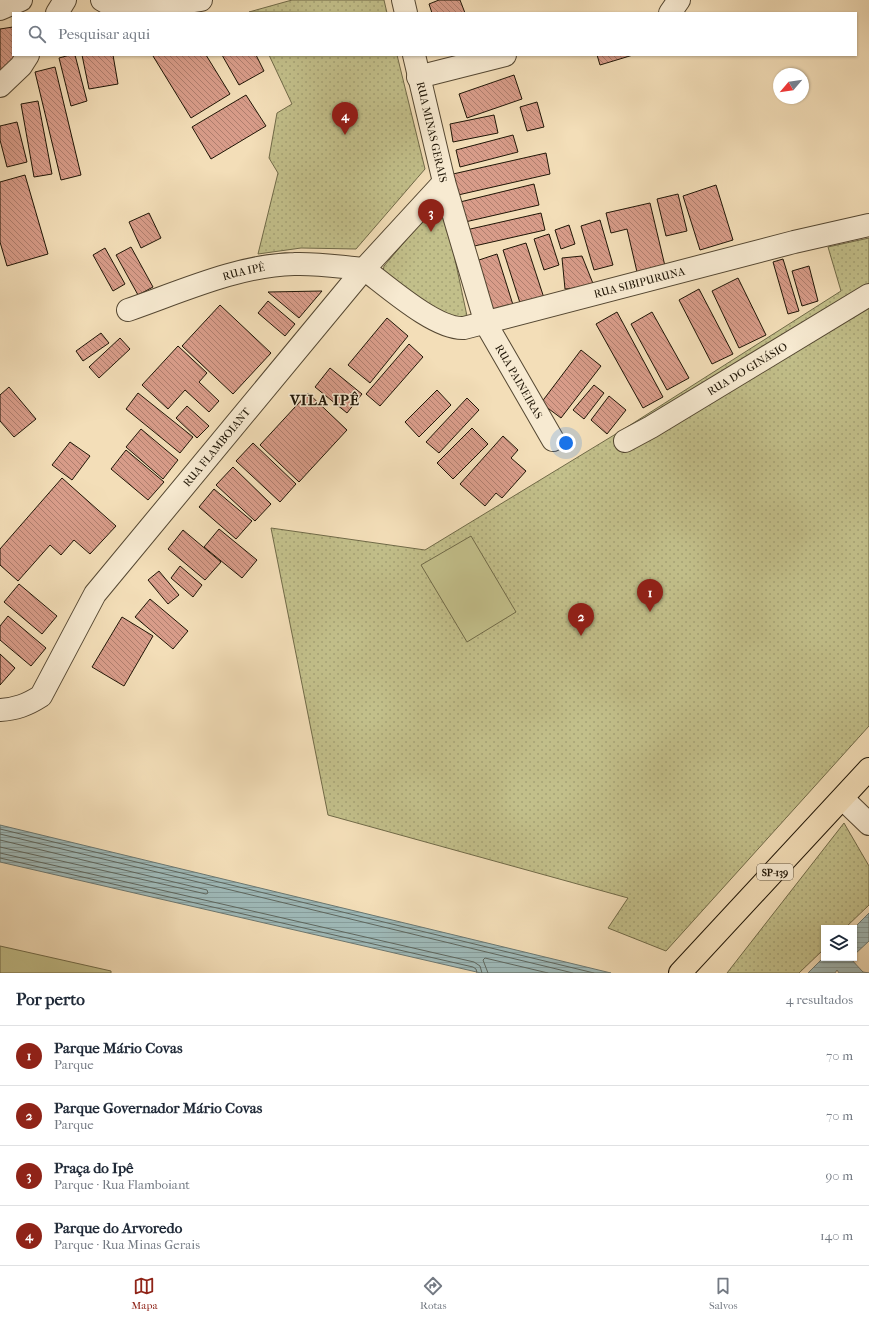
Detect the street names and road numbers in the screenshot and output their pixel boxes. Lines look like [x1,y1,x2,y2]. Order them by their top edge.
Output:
street label: RUA MINAS GERAIS [414,80,450,184]
street label: RUA IPÊ [221,261,266,283]
street label: RUA SIBIPURUNA [592,264,687,301]
street label: RUA DO GINÁSIO [705,340,790,398]
street label: RUA PAINEIRAS [492,342,545,421]
street label: RUA FLAMBOIANT [181,405,254,489]
road number: SP-139 [757,864,793,880]

